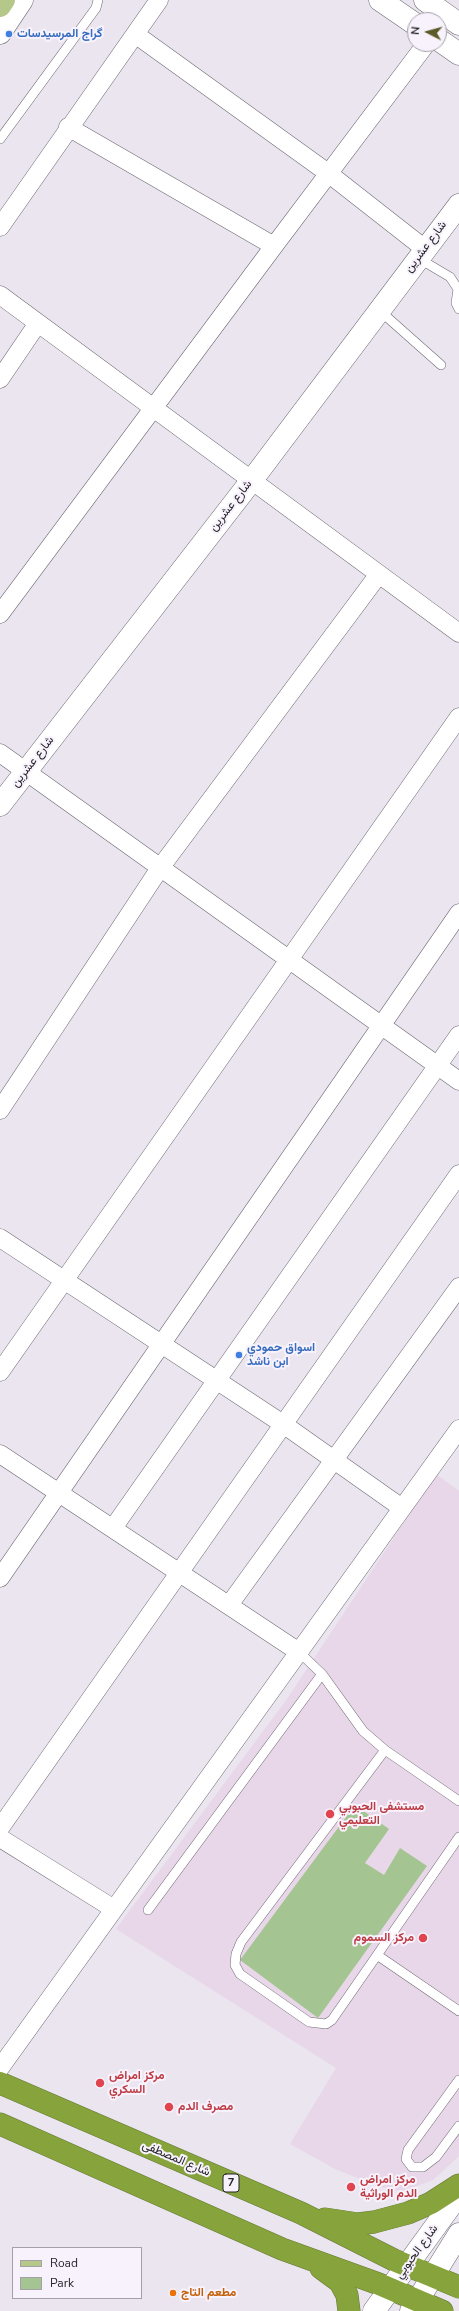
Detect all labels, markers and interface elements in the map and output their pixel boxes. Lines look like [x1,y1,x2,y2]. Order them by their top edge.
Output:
north arrow [407,12,447,52]
text: N [408,26,423,36]
place label: گراج المرسيدسات [17,27,102,41]
marker: گراج المرسيدسات [4,29,14,39]
street label: شارع عشرين [402,218,450,276]
street label: شارع عشرين [207,478,255,534]
street label: شارع عشرين [9,734,57,790]
place label: اسواق حمودي ابن ناشد [247,1341,315,1369]
marker: اسواق حمودي ابن ناشد [234,1350,244,1360]
place label: مستشفى الحبوبي التعليمي [339,1800,424,1828]
marker: مستشفى الحبوبي التعليمي [324,1808,336,1820]
place label: مركز السموم [354,1931,414,1945]
marker: مركز السموم [417,1932,429,1944]
place label: مركز امراض السكري [109,2069,164,2097]
marker: مركز امراض السكري [94,2077,106,2089]
place label: مصرف الدم [178,2100,233,2114]
marker: مصرف الدم [163,2101,175,2113]
street label: شارع المصطفى [140,2138,212,2180]
place label: مركز امراض الدم الوراثية [360,2173,417,2201]
road number: 7 [223,2174,239,2192]
marker: مركز امراض الدم الوراثية [345,2181,357,2193]
street label: شارع الحبوبي [392,2222,442,2282]
legend [12,2247,142,2299]
text: Road [50,2255,78,2271]
text: Park [50,2275,74,2291]
place label: مطعم التاج [181,2286,236,2300]
marker: مطعم التاج [168,2288,178,2298]

